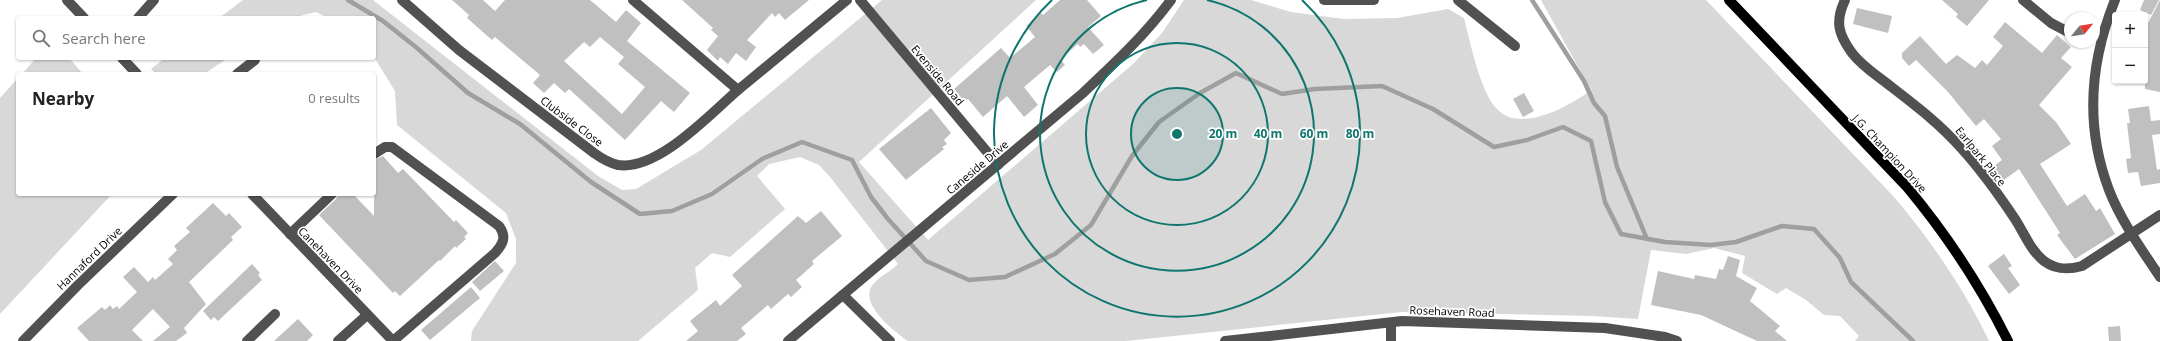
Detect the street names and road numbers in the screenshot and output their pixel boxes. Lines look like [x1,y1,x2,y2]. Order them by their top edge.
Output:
street label: Evenside Road [908,42,968,108]
street label: Clubside Close [538,93,606,149]
street label: J.G. Champion Drive [1849,110,1930,195]
street label: Earlpark Place [1952,123,2010,189]
street label: Caneside Drive [943,137,1011,197]
street label: Hannaford Drive [53,223,125,293]
street label: Canehaven Drive [295,223,367,297]
street label: Rosehaven Road [1409,302,1495,320]

